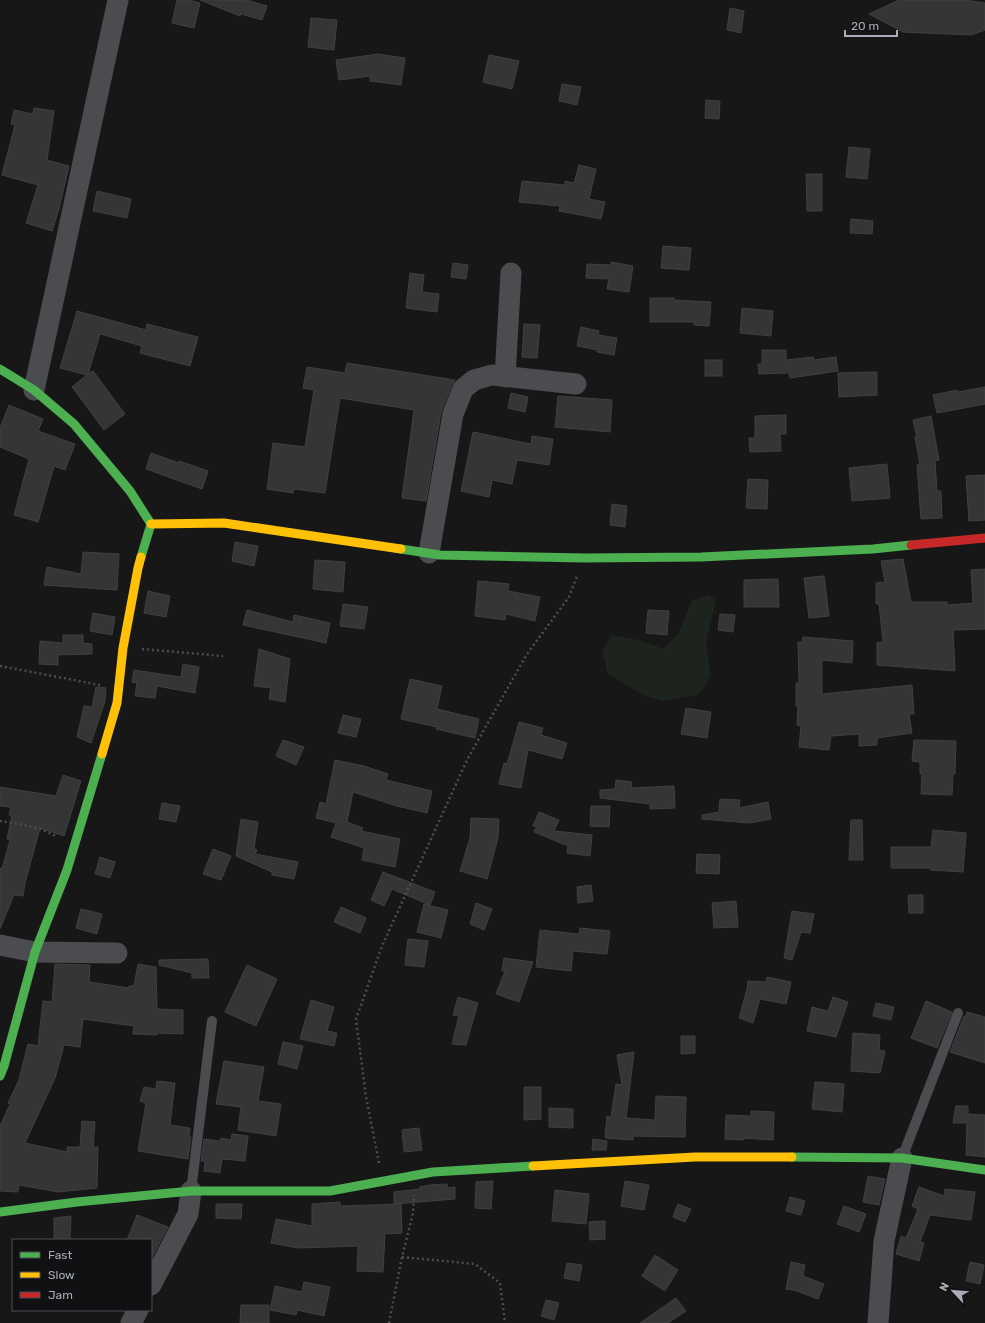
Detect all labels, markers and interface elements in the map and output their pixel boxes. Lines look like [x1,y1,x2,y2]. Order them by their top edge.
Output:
scale bar [845,12,897,38]
text: 20 m [851,19,879,33]
legend [12,1239,152,1311]
text: Fast [48,1248,72,1262]
text: Slow [48,1268,75,1282]
north arrow [933,1271,973,1311]
text: N [937,1280,952,1293]
text: Jam [48,1288,73,1302]

